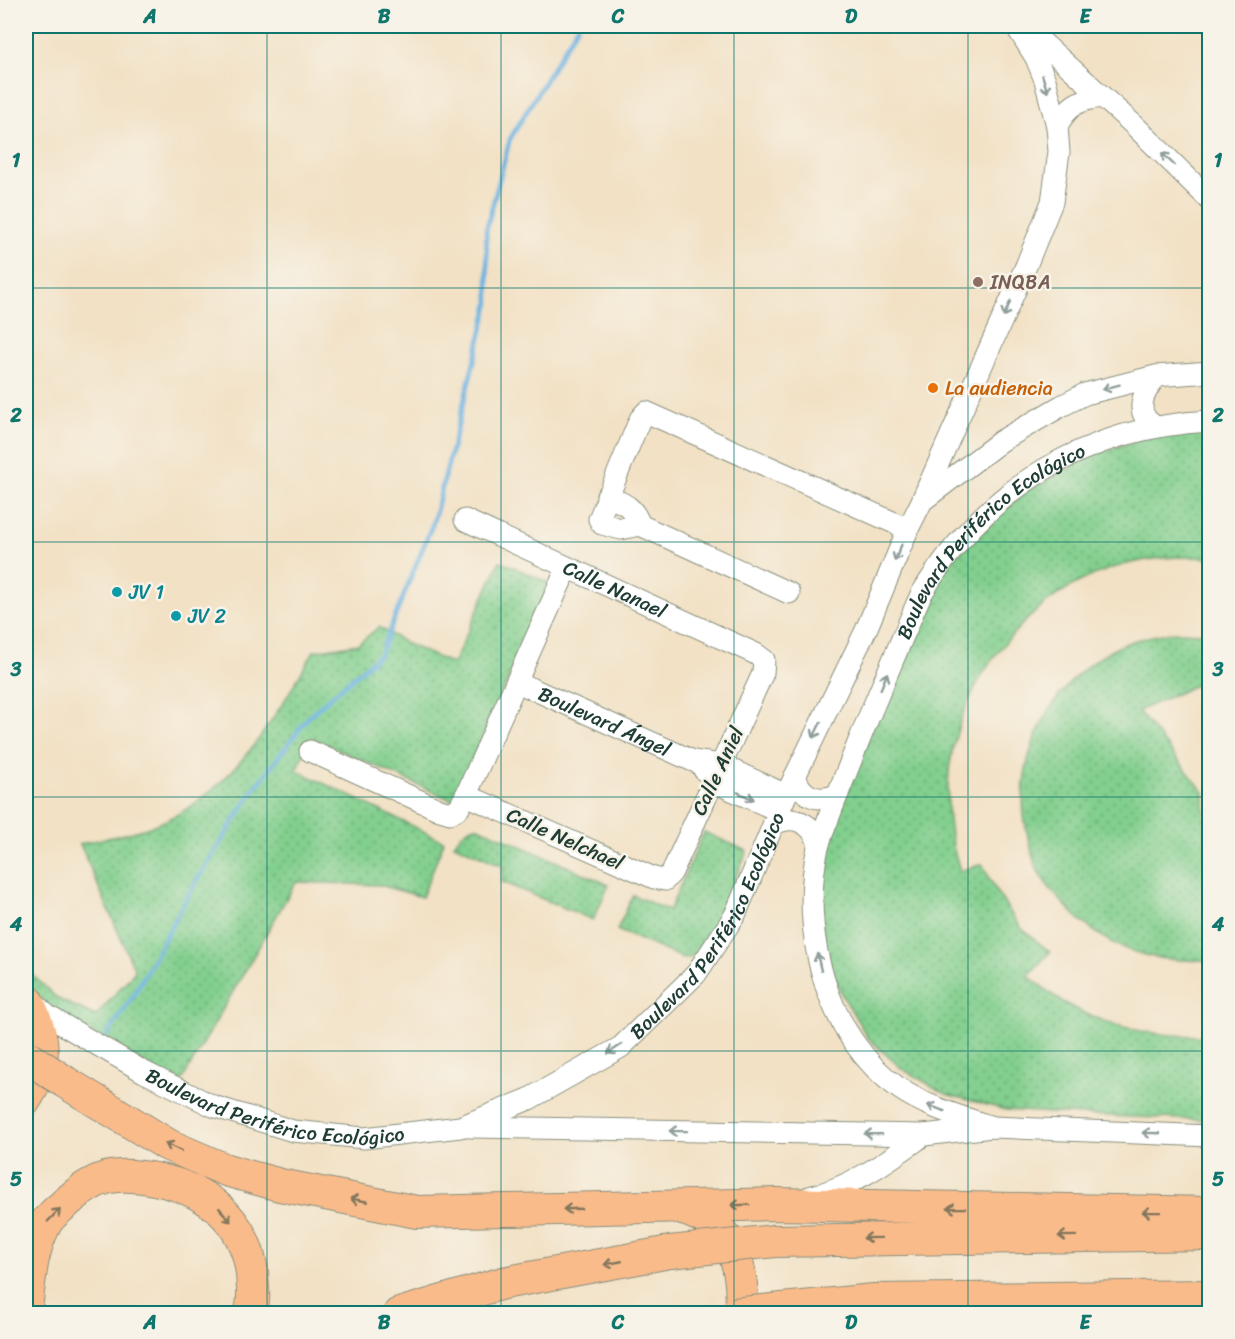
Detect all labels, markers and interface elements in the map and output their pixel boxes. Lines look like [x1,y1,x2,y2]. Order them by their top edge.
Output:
text: A [142,0,157,34]
text: B [378,0,391,34]
text: C [611,0,625,34]
text: D [845,0,858,34]
text: E [1079,0,1092,34]
one-way arrow [1041,74,1052,93]
text: 1 [12,143,21,178]
text: 1 [1214,143,1223,178]
one-way arrow [1160,151,1175,166]
place label: INQBA [989,265,1051,300]
marker: INQBA [971,275,985,289]
one-way arrow [1001,300,1012,318]
place label: La audiencia [945,371,1053,406]
marker: La audiencia [926,381,940,395]
one-way arrow [1101,382,1120,393]
text: 2 [9,398,22,433]
text: 2 [1211,398,1224,433]
street label: Boulevard Periférico Ecológico [886,433,1091,645]
one-way arrow [892,543,903,562]
street label: Calle Nanael [557,550,674,629]
place label: JV 1 [128,575,164,610]
marker: JV 1 [110,585,124,599]
place label: JV 2 [187,599,226,634]
marker: JV 2 [169,609,183,623]
text: 3 [10,652,22,687]
text: 3 [1212,652,1224,687]
one-way arrow [879,673,890,691]
street label: Boulevard Ángel [533,676,678,767]
street label: Calle Aniel [682,719,754,821]
one-way arrow [811,721,822,739]
one-way arrow [736,791,754,803]
street label: Calle Nelchael [501,798,630,881]
street label: Boulevard Periférico Ecológico [621,806,794,1048]
text: 4 [9,907,23,942]
text: 4 [1211,907,1225,942]
one-way arrow [813,953,825,972]
one-way arrow [607,1044,624,1056]
street label: Boulevard Periférico Ecológico [140,1058,406,1156]
one-way arrow [928,1102,946,1113]
one-way arrow [668,1125,688,1137]
one-way arrow [1142,1128,1162,1139]
one-way arrow [863,1129,883,1140]
one-way arrow [164,1141,182,1153]
text: 5 [10,1162,22,1197]
text: 5 [1212,1162,1224,1197]
one-way arrow [350,1194,370,1205]
one-way arrow [731,1199,751,1210]
one-way arrow [947,1202,967,1214]
one-way arrow [563,1203,583,1215]
one-way arrow [1142,1206,1162,1218]
one-way arrow [47,1207,61,1222]
one-way arrow [218,1207,232,1222]
one-way arrow [1058,1230,1078,1241]
one-way arrow [863,1232,883,1244]
one-way arrow [603,1258,623,1269]
text: A [142,1305,157,1339]
text: B [378,1305,391,1339]
text: C [611,1305,625,1339]
text: D [845,1305,858,1339]
text: E [1079,1305,1092,1339]

